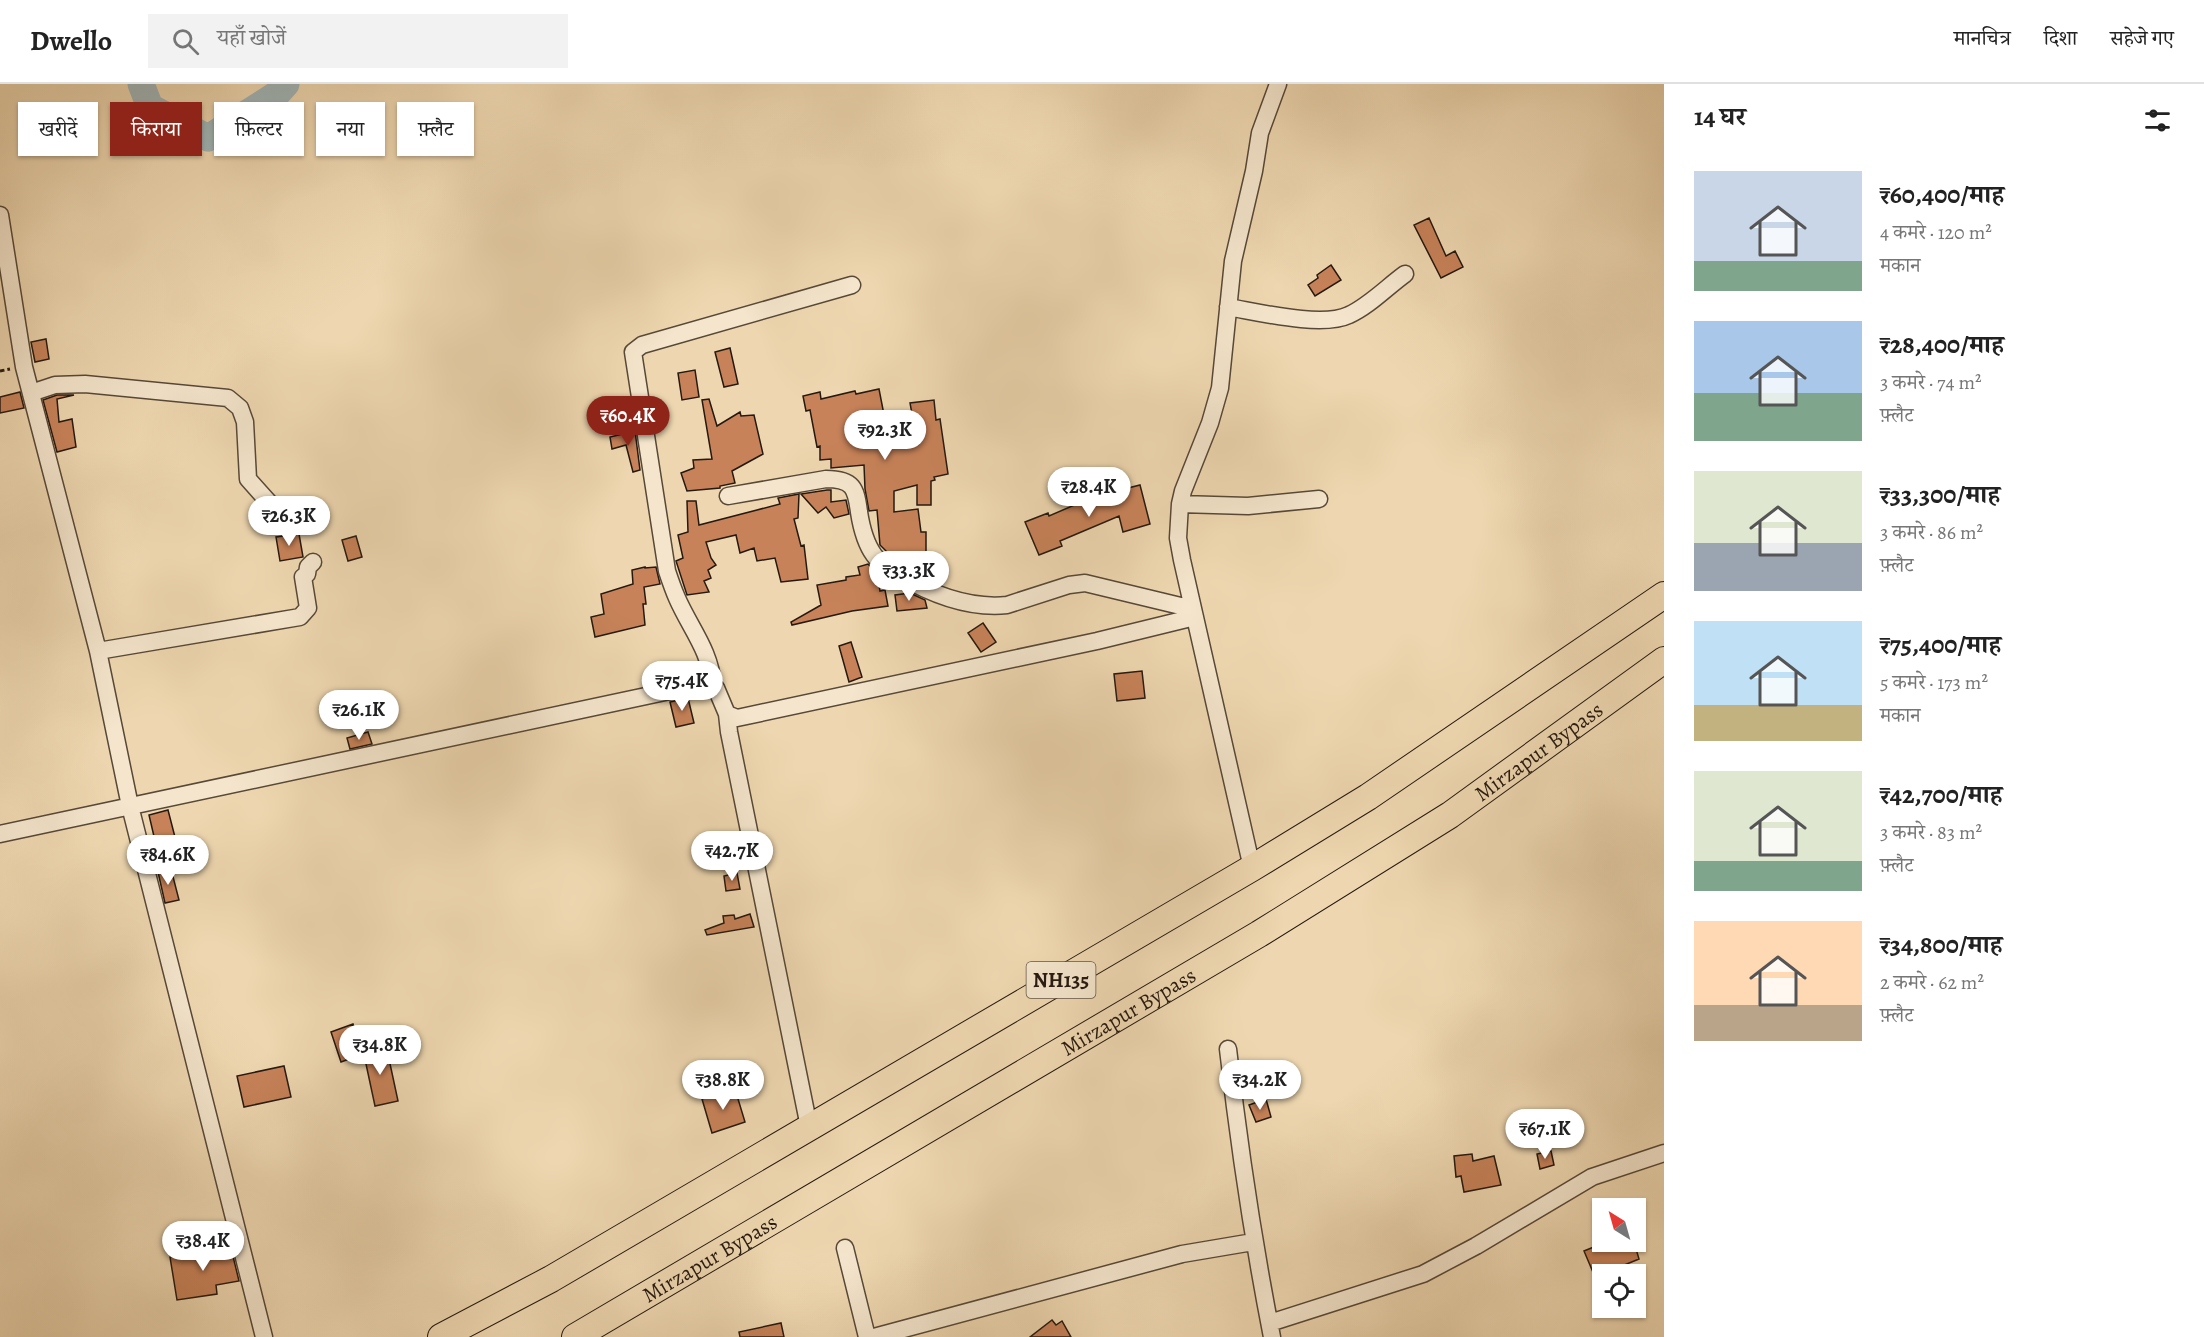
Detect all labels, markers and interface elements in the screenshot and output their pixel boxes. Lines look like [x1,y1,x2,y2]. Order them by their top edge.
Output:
search box [148,14,568,68]
text: Dwello [30,22,112,60]
text: यहाँ खोजें [217,23,286,53]
text: मानचित्र [1954,24,2011,52]
text: दिशा [2044,24,2077,52]
text: सहेजे गए [2110,24,2174,52]
icon: search [169,25,202,58]
text: 14 घर [1694,99,1746,134]
chip: खरीदें [18,102,98,156]
chip: किराया [110,102,202,156]
chip: फ़िल्टर [214,102,304,156]
chip: नया [316,102,385,156]
chip: फ़्लैट [397,102,474,156]
icon: filters [2141,104,2174,137]
text: ₹60,400/माह [1880,177,2004,212]
icon: home [1742,195,1814,267]
text: 4 कमरे · 120 m² [1880,219,1992,246]
text: मकान [1880,252,1921,279]
text: ₹28,400/माह [1880,327,2004,362]
icon: home [1742,345,1814,417]
text: 3 कमरे · 74 m² [1880,369,1982,396]
pin: ₹60.4K [579,396,677,447]
text: ₹60.4K [601,402,655,429]
text: फ़्लैट [1880,402,1913,429]
pin: ₹92.3K [836,410,934,461]
text: ₹92.3K [858,416,912,443]
pin: ₹28.4K [1040,467,1138,518]
text: ₹28.4K [1062,473,1116,500]
text: ₹33,300/माह [1880,477,2000,512]
icon: home [1742,495,1814,567]
pin: ₹26.3K [240,496,338,547]
text: ₹26.3K [262,502,316,529]
text: 3 कमरे · 86 m² [1880,519,1983,546]
pin: ₹33.3K [860,551,958,602]
text: फ़्लैट [1880,552,1913,579]
text: ₹33.3K [883,557,935,584]
text: ₹75,400/माह [1880,627,2001,662]
icon: home [1742,645,1814,717]
pin: ₹75.4K [633,661,731,712]
text: ₹75.4K [656,667,708,694]
text: 5 कमरे · 173 m² [1880,669,1988,696]
pin: ₹26.1K [310,690,408,741]
street label: Mirzapur Bypass [1469,695,1609,809]
text: ₹26.1K [333,696,385,723]
text: मकान [1880,702,1921,729]
text: ₹42,700/माह [1880,777,2002,812]
icon: home [1742,795,1814,867]
text: 3 कमरे · 83 m² [1880,819,1982,846]
pin: ₹42.7K [683,831,781,882]
pin: ₹84.6K [119,835,217,886]
text: ₹42.7K [705,837,759,864]
text: ₹84.6K [141,841,195,868]
text: फ़्लैट [1880,852,1913,879]
text: ₹34,800/माह [1880,927,2002,962]
icon: home [1742,945,1814,1017]
street label: Mirzapur Bypass [1055,960,1202,1064]
road number: NH135 [1026,962,1096,998]
text: 2 कमरे · 62 m² [1880,969,1984,996]
text: फ़्लैट [1880,1002,1913,1029]
pin: ₹34.8K [331,1025,429,1076]
text: ₹34.8K [353,1031,407,1058]
pin: ₹38.8K [674,1060,772,1111]
pin: ₹34.2K [1211,1060,1309,1111]
text: ₹38.8K [696,1066,750,1093]
text: ₹34.2K [1233,1066,1287,1093]
pin: ₹67.1K [1496,1109,1594,1160]
text: ₹67.1K [1519,1115,1571,1142]
north arrow [1592,1198,1646,1252]
map controls [1592,1198,1646,1318]
street label: Mirzapur Bypass [637,1207,783,1310]
pin: ₹38.4K [154,1221,252,1272]
text: ₹38.4K [176,1227,230,1254]
button: locate [1592,1264,1646,1318]

